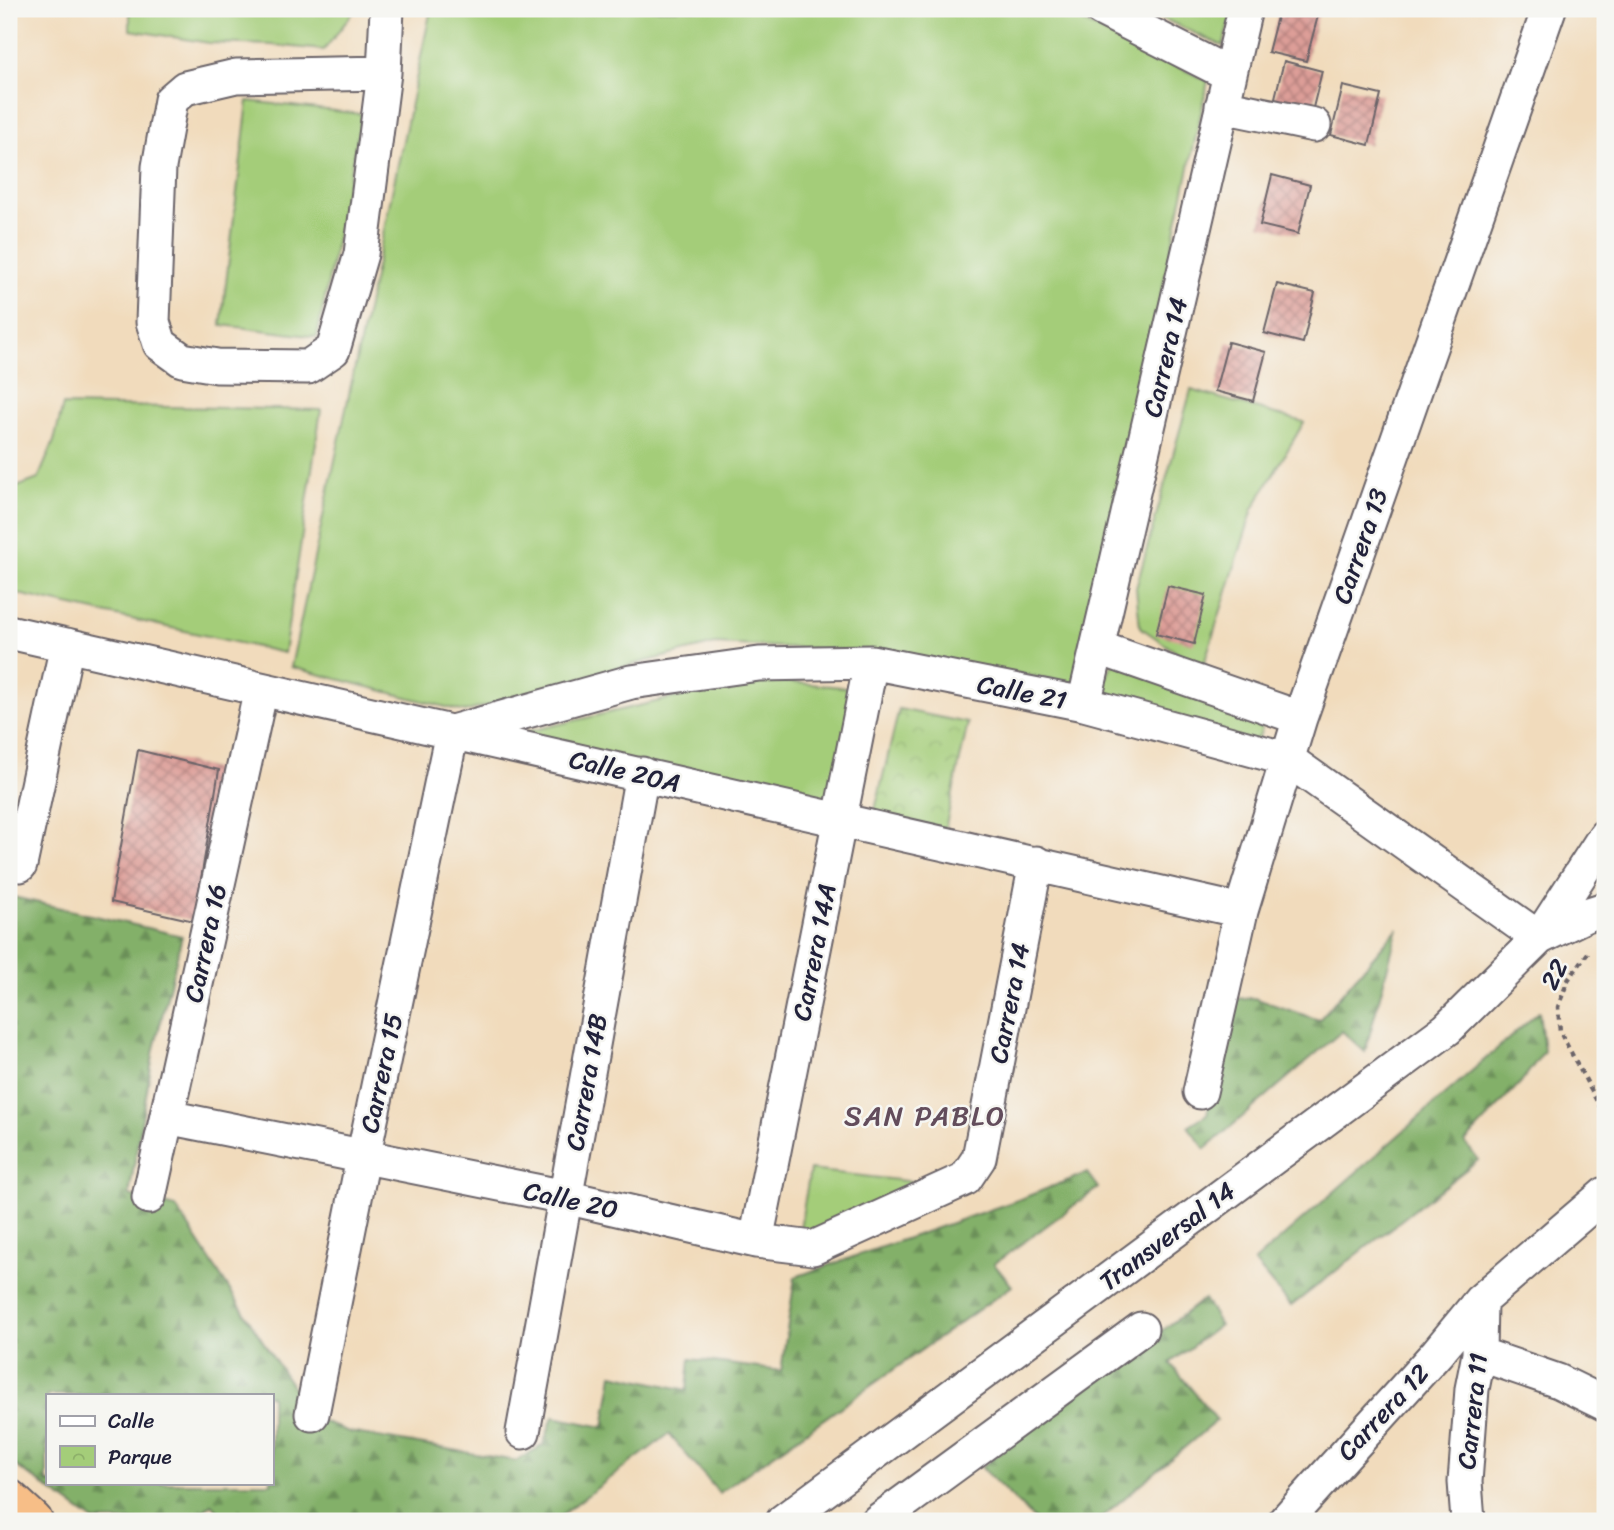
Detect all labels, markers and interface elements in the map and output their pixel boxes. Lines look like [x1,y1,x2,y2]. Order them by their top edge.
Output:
street label: Carrera 14 [1129,292,1201,422]
street label: Carrera 13 [1319,482,1401,610]
street label: Calle 21 [973,661,1071,723]
street label: Calle 20A [565,736,685,806]
street label: Carrera 16 [170,879,240,1007]
street label: Carrera 14A [778,879,850,1025]
street label: Carrera 14 [975,939,1043,1067]
street label: 22 [1527,950,1581,998]
street label: Carrera 15 [346,1009,416,1137]
street label: Carrera 14B [551,1010,621,1154]
district label: SAN PABLO [844,1091,1006,1140]
street label: Calle 20 [519,1168,623,1232]
street label: Transversal 14 [1089,1169,1245,1303]
street label: Carrera 11 [1443,1351,1501,1471]
street label: Carrera 12 [1325,1352,1441,1472]
legend [46,1394,273,1484]
text: Calle [108,1402,155,1440]
text: Parque [108,1438,172,1476]

